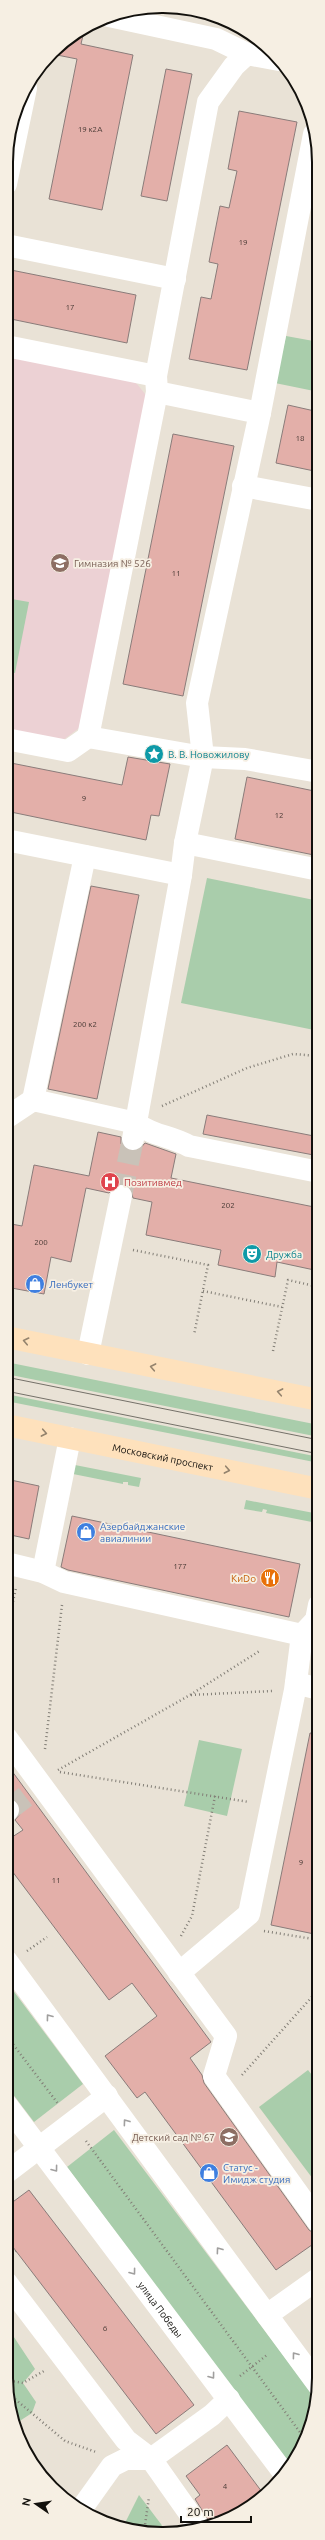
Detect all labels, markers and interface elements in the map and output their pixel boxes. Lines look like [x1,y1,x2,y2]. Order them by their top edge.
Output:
house number: 19 к2А [78,125,103,134]
house number: 19 [238,238,248,247]
house number: 17 [65,303,75,312]
house number: 18 [295,434,305,443]
school or university icon: Гимназия № 526 [49,552,71,574]
place label: Гимназия № 526 [74,558,151,569]
house number: 11 [171,569,181,578]
place icon: В. В. Новожилову [143,743,165,765]
place label: В. В. Новожилову [168,749,249,760]
house number: 9 [82,794,86,803]
house number: 12 [274,811,284,820]
house number: 200 к2 [73,1020,97,1029]
hospital icon: Позитивмед [99,1171,121,1193]
place label: Позитивмед [124,1177,182,1188]
house number: 202 [221,1201,235,1210]
house number: 200 [34,1238,48,1247]
theatre icon: Дружба [241,1243,263,1265]
place label: Дружба [266,1249,302,1260]
shop icon: Ленбукет [24,1273,46,1295]
place label: Ленбукет [49,1279,93,1290]
one-way arrow [22,1337,29,1345]
one-way arrow [150,1363,156,1371]
one-way arrow [277,1389,284,1397]
one-way arrow [41,1428,48,1436]
street label: Московский проспект [111,1441,215,1473]
one-way arrow [224,1465,230,1473]
shop icon: Азербайджанские авиалинии [75,1521,97,1543]
place label: Азербайджанские авиалинии [100,1521,185,1544]
house number: 177 [173,1562,187,1571]
restaurant icon: КиDo [259,1567,281,1589]
place label: КиDo [231,1573,256,1584]
house number: 9 [299,1858,303,1867]
house number: 11 [51,1876,61,1885]
one-way arrow [47,2015,54,2022]
one-way arrow [124,2119,131,2126]
school or university icon: Детский сад № 67 [218,2126,240,2148]
place label: Детский сад № 67 [132,2132,215,2143]
shop icon: Статус - Имидж студия [198,2162,220,2184]
place label: Статус - Имидж студия [223,2162,290,2185]
one-way arrow [50,2164,57,2171]
one-way arrow [217,2247,224,2254]
one-way arrow [128,2268,135,2275]
street label: улица Победы [136,2279,185,2339]
house number: 6 [103,2324,108,2333]
one-way arrow [293,2352,300,2359]
one-way arrow [207,2372,214,2379]
house number: 4 [223,2482,228,2491]
north arrow [16,2484,56,2524]
text: N [19,2496,33,2507]
scale bar [181,2498,251,2524]
text: 20 m [187,2505,214,2518]

